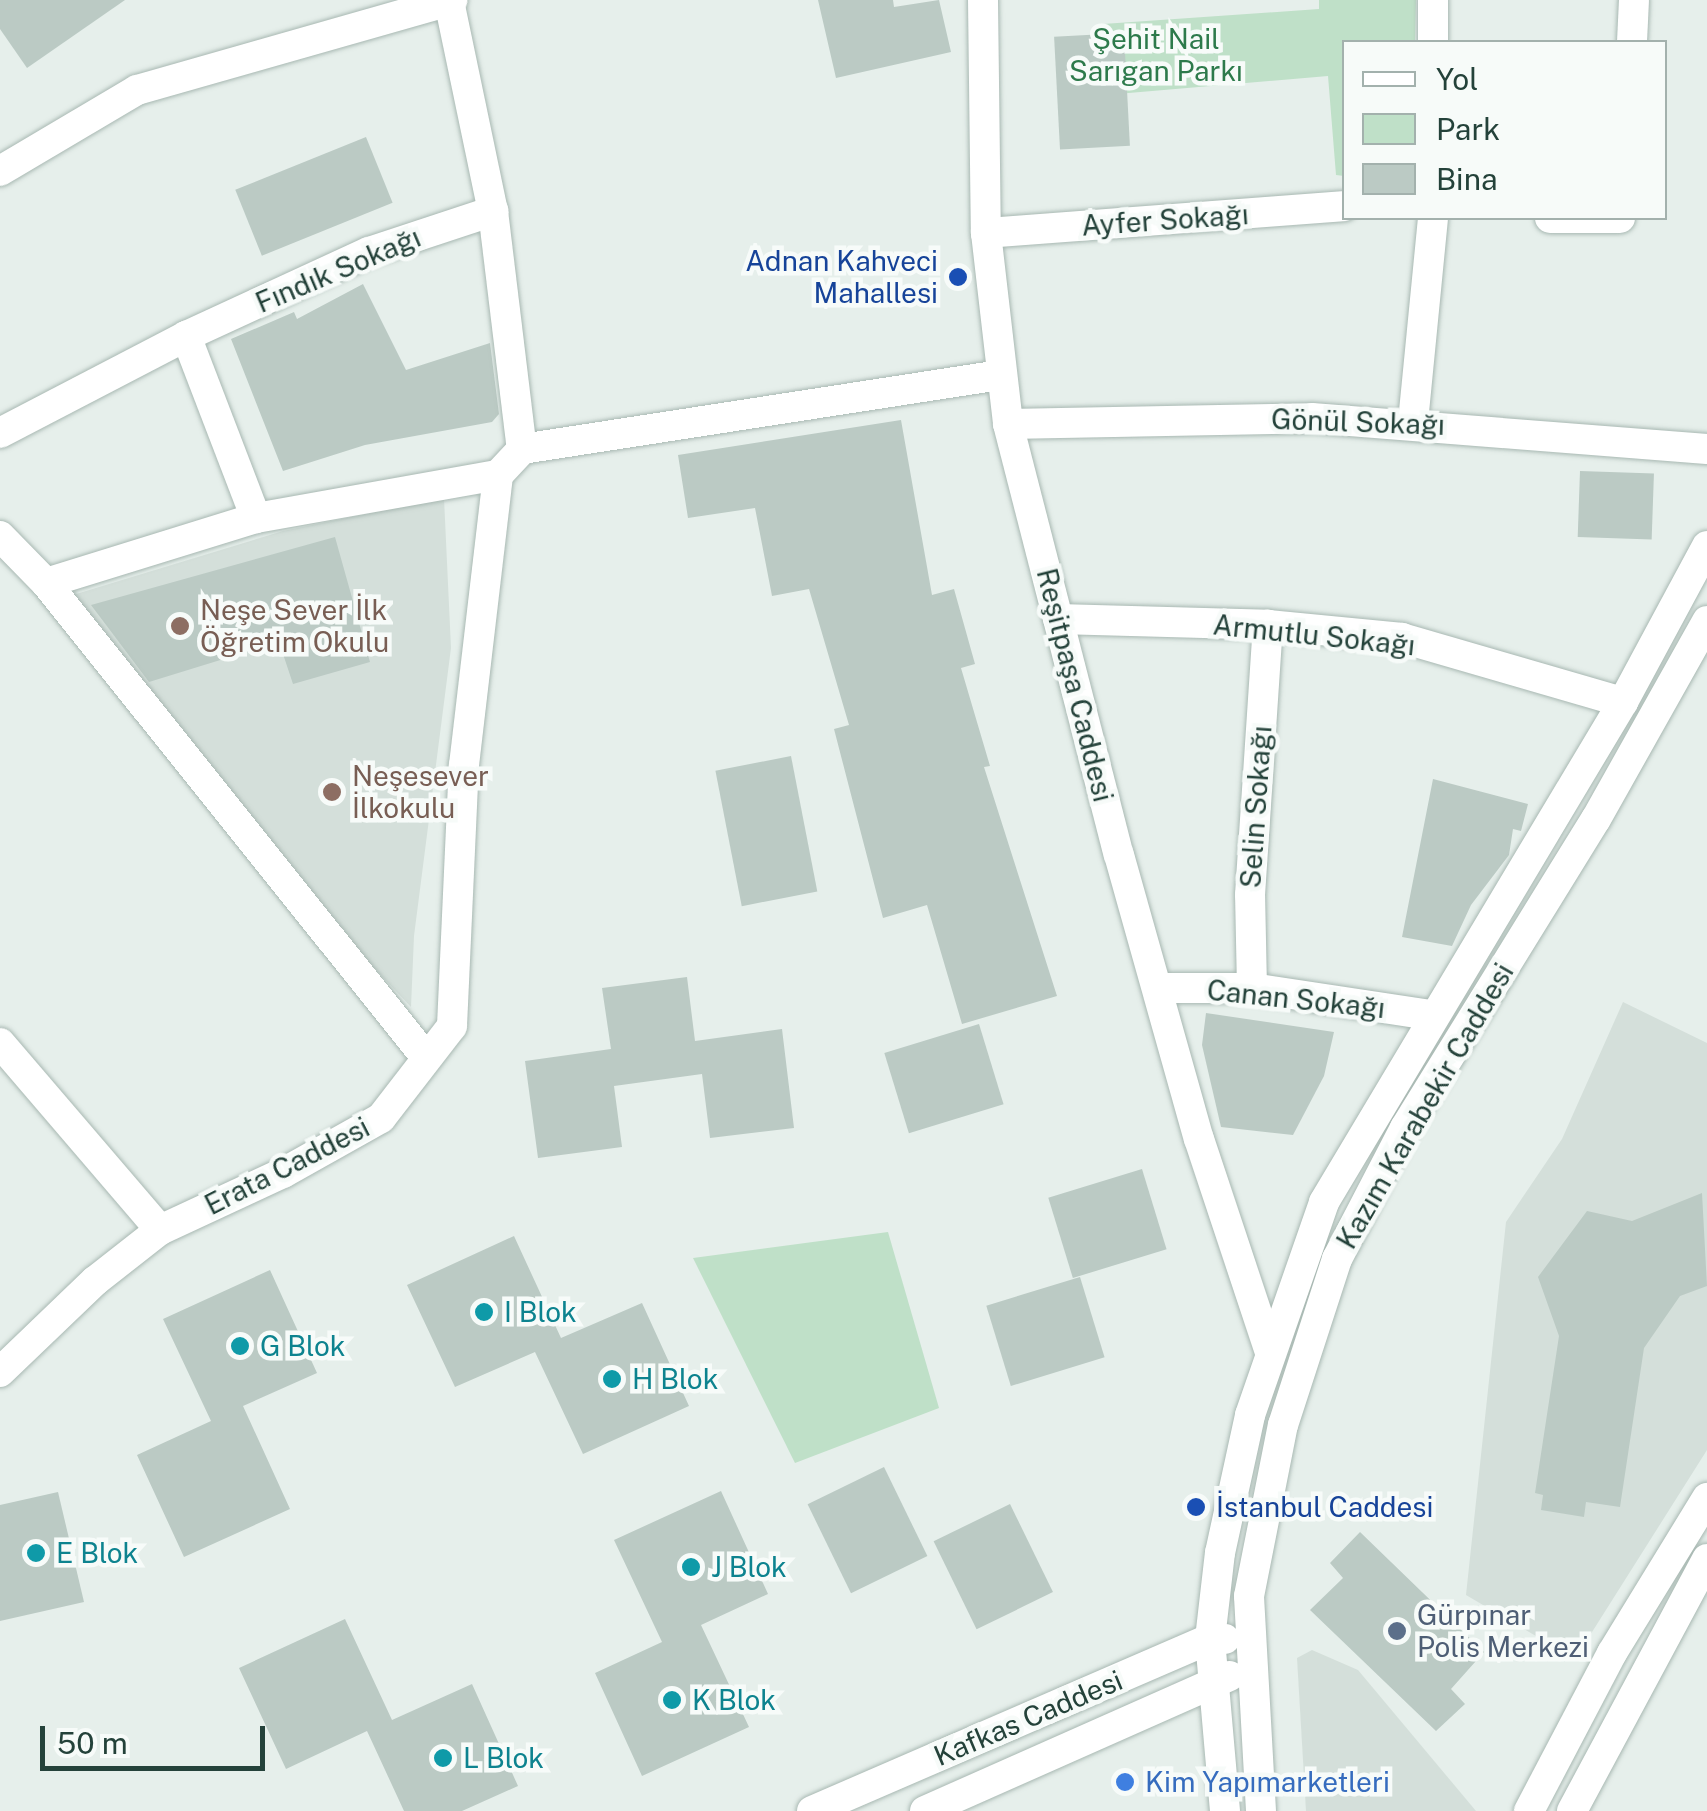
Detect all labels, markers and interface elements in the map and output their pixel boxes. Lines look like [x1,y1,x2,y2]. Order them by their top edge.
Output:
park label: Şehit Nail Sarıgan Parkı [1069,22,1243,88]
legend [1342,40,1667,220]
text: Yol [1436,61,1478,97]
text: Park [1436,111,1500,147]
text: Bina [1436,161,1498,197]
street label: Ayfer Sokağı [1080,197,1250,243]
street label: Fındık Sokağı [251,220,425,320]
place label: Adnan Kahveci Mahallesi [745,244,938,310]
marker: Adnan Kahveci Mahallesi [947,266,969,288]
street label: Gönül Sokağı [1271,402,1445,442]
street label: Reşitpaşa Caddesi [1030,565,1120,805]
place label: Neşe Sever İlk Öğretim Okulu [200,593,389,659]
street label: Armutlu Sokağı [1211,608,1417,662]
marker: Neşe Sever İlk Öğretim Okulu [169,615,191,637]
street label: Selin Sokağı [1234,725,1278,889]
place label: Neşesever İlkokulu [352,759,489,825]
marker: Neşesever İlkokulu [321,781,343,803]
street label: Kazım Karabekir Caddesi [1329,957,1521,1255]
street label: Canan Sokağı [1205,973,1387,1025]
street label: Erata Caddesi [199,1110,375,1222]
place label: I Blok [504,1295,577,1329]
marker: I Blok [473,1301,495,1323]
place label: G Blok [260,1329,345,1363]
marker: G Blok [229,1335,251,1357]
place label: H Blok [632,1362,718,1396]
marker: H Blok [601,1368,623,1390]
place label: İstanbul Caddesi [1216,1490,1433,1524]
marker: İstanbul Caddesi [1185,1496,1207,1518]
place label: E Blok [56,1536,138,1570]
marker: E Blok [25,1542,47,1564]
place label: J Blok [711,1550,787,1584]
marker: J Blok [680,1556,702,1578]
place label: Gürpınar Polis Merkezi [1417,1598,1589,1664]
marker: Gürpınar Polis Merkezi [1386,1620,1408,1642]
street label: Kafkas Caddesi [929,1663,1127,1773]
place label: K Blok [692,1683,776,1717]
marker: K Blok [661,1689,683,1711]
scale bar [45,1706,270,1768]
text: 50 m [57,1725,128,1761]
place label: L Blok [463,1741,544,1775]
marker: L Blok [432,1747,454,1769]
place label: Kim Yapımarketleri [1145,1765,1390,1799]
marker: Kim Yapımarketleri [1114,1771,1136,1793]

